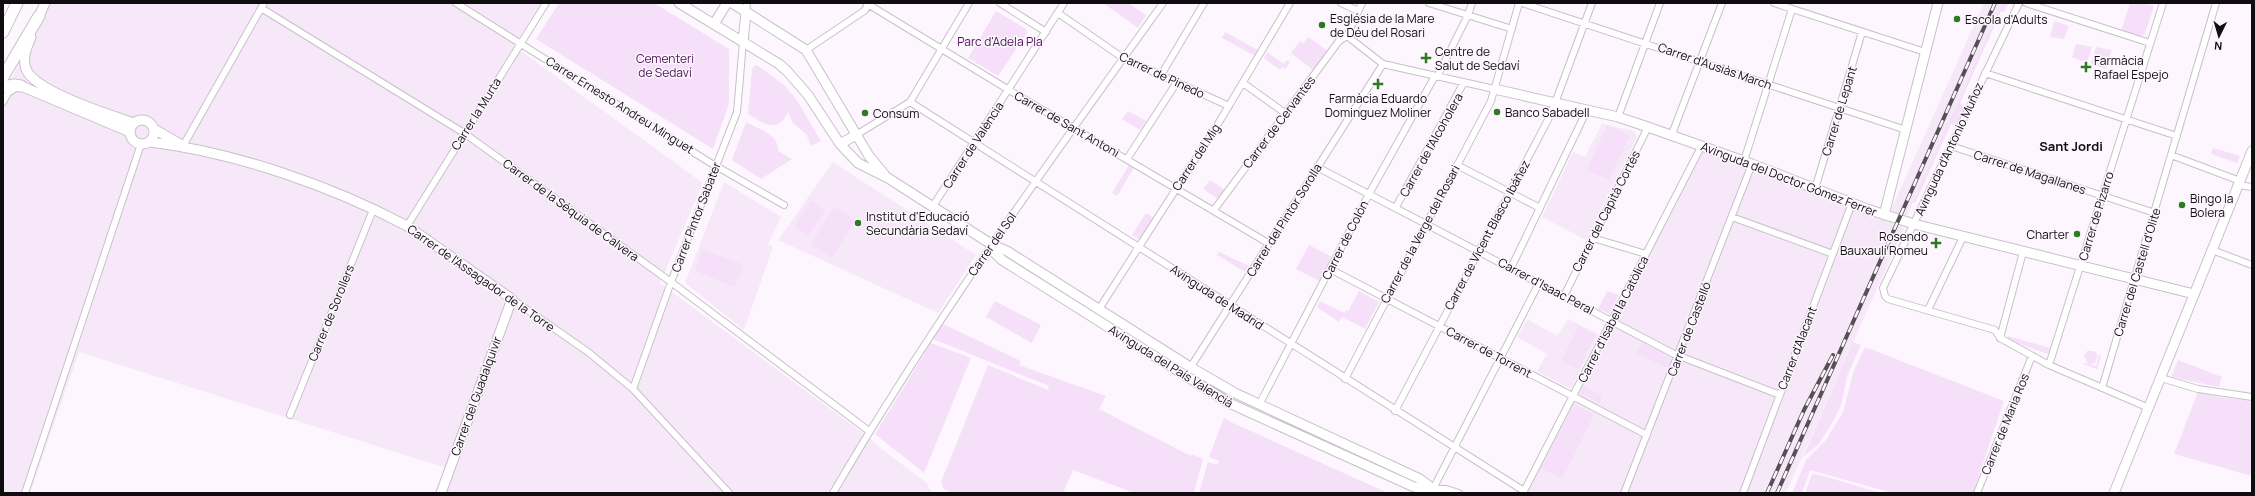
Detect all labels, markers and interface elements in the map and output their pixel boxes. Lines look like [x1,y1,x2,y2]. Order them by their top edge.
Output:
place label: Església de la Mare de Déu del Rosari [1330,10,1435,41]
place label: Escola d'Adults [1965,11,2048,28]
marker: Escola d'Adults [1952,14,1962,24]
north arrow [2199,16,2239,56]
marker: Església de la Mare de Déu del Rosari [1317,20,1327,30]
park label: Parc d'Adela Pla [957,33,1043,50]
street label: Carrer d'Ausiàs March [1656,38,1774,94]
text: N [2213,39,2223,54]
place label: Centre de Salut de Sedaví [1435,43,1520,74]
street label: Carrer de Pinedo [1117,48,1207,102]
park label: Cementeri de Sedaví [636,50,694,81]
street label: Carrer Ernesto Andreu Minguet [543,52,698,158]
marker: Centre de Salut de Sedaví [1420,52,1432,64]
place label: Farmàcia Rafael Espejo [2094,52,2169,83]
marker: Farmàcia Rafael Espejo [2081,62,2091,72]
street label: Carrer de Lepant [1817,64,1861,158]
street label: Carrer de Cervantes [1239,72,1319,172]
street label: Carrer la Murta [447,75,505,153]
marker: Farmàcia Eduardo Dominguez Moliner [1373,79,1383,89]
street label: Avinguda d’Antonio Muñoz [1911,80,1987,218]
street label: Carrer de Sant Antoni [1011,87,1123,161]
place label: Farmàcia Eduardo Dominguez Moliner [1325,90,1432,121]
street label: Carrer de l'Alcoholera [1395,90,1467,200]
street label: Carrer de València [939,98,1007,192]
place label: Banco Sabadell [1505,104,1590,121]
place label: Consum [873,105,919,122]
marker: Banco Sabadell [1492,107,1502,117]
marker: Consum [860,108,870,118]
street label: Carrer del Mig [1168,120,1224,194]
district label: Sant Jordi [2039,137,2103,155]
street label: Avinguda del Doctor Gómez Ferrer [1699,138,1880,221]
street label: Carrer de Magallanes [1972,146,2088,198]
street label: Carrer del Capità Cortés [1568,147,1644,275]
street label: Carrer de la Séquia de Calvera [499,155,643,265]
street label: Carrer de Vicent Blasco Ibáñez [1440,157,1534,313]
street label: Carrer Pintor Sabater [667,159,725,275]
street label: Carrer del Pintor Sorolla [1242,160,1326,280]
street label: Carrer de la Verge del Rosari [1376,162,1464,306]
street label: Carrer de Pizarro [2074,169,2118,263]
place label: Bingo la Bolera [2190,190,2233,221]
street label: Carrer de Colón [1318,197,1372,283]
marker: Bingo la Bolera [2177,200,2187,210]
street label: Carrer del Castell d'Olite [2109,206,2165,338]
place label: Institut d'Educació Secundària Sedaví [866,208,969,239]
street label: Carrer del Sol [964,209,1020,279]
marker: Institut d'Educació Secundària Sedaví [853,218,863,228]
street label: Carrer de l'Assagador de la Torre [404,220,558,336]
place label: Charter [2026,226,2070,243]
place label: Rosendo Bauxaulí Romeu [1840,228,1928,259]
marker: Charter [2072,229,2082,239]
marker: Rosendo Bauxaulí Romeu [1931,238,1941,248]
street label: Carrer d'Isabel la Catòlica [1574,253,1652,385]
street label: Carrer d'Isaac Peral [1495,254,1597,318]
street label: Avinguda de Madrid [1167,260,1267,334]
street label: Carrer de Sorollers [304,262,358,364]
street label: Carrer de Castelló [1663,279,1715,379]
street label: Carrer d'Alacant [1773,304,1821,392]
street label: Avinguda del País Valencià [1105,321,1237,411]
street label: Carrer de Torrent [1443,322,1535,382]
street label: Carrer del Guadalquivir [446,333,506,458]
street label: Carrer de Maria Ros [1977,371,2033,477]

